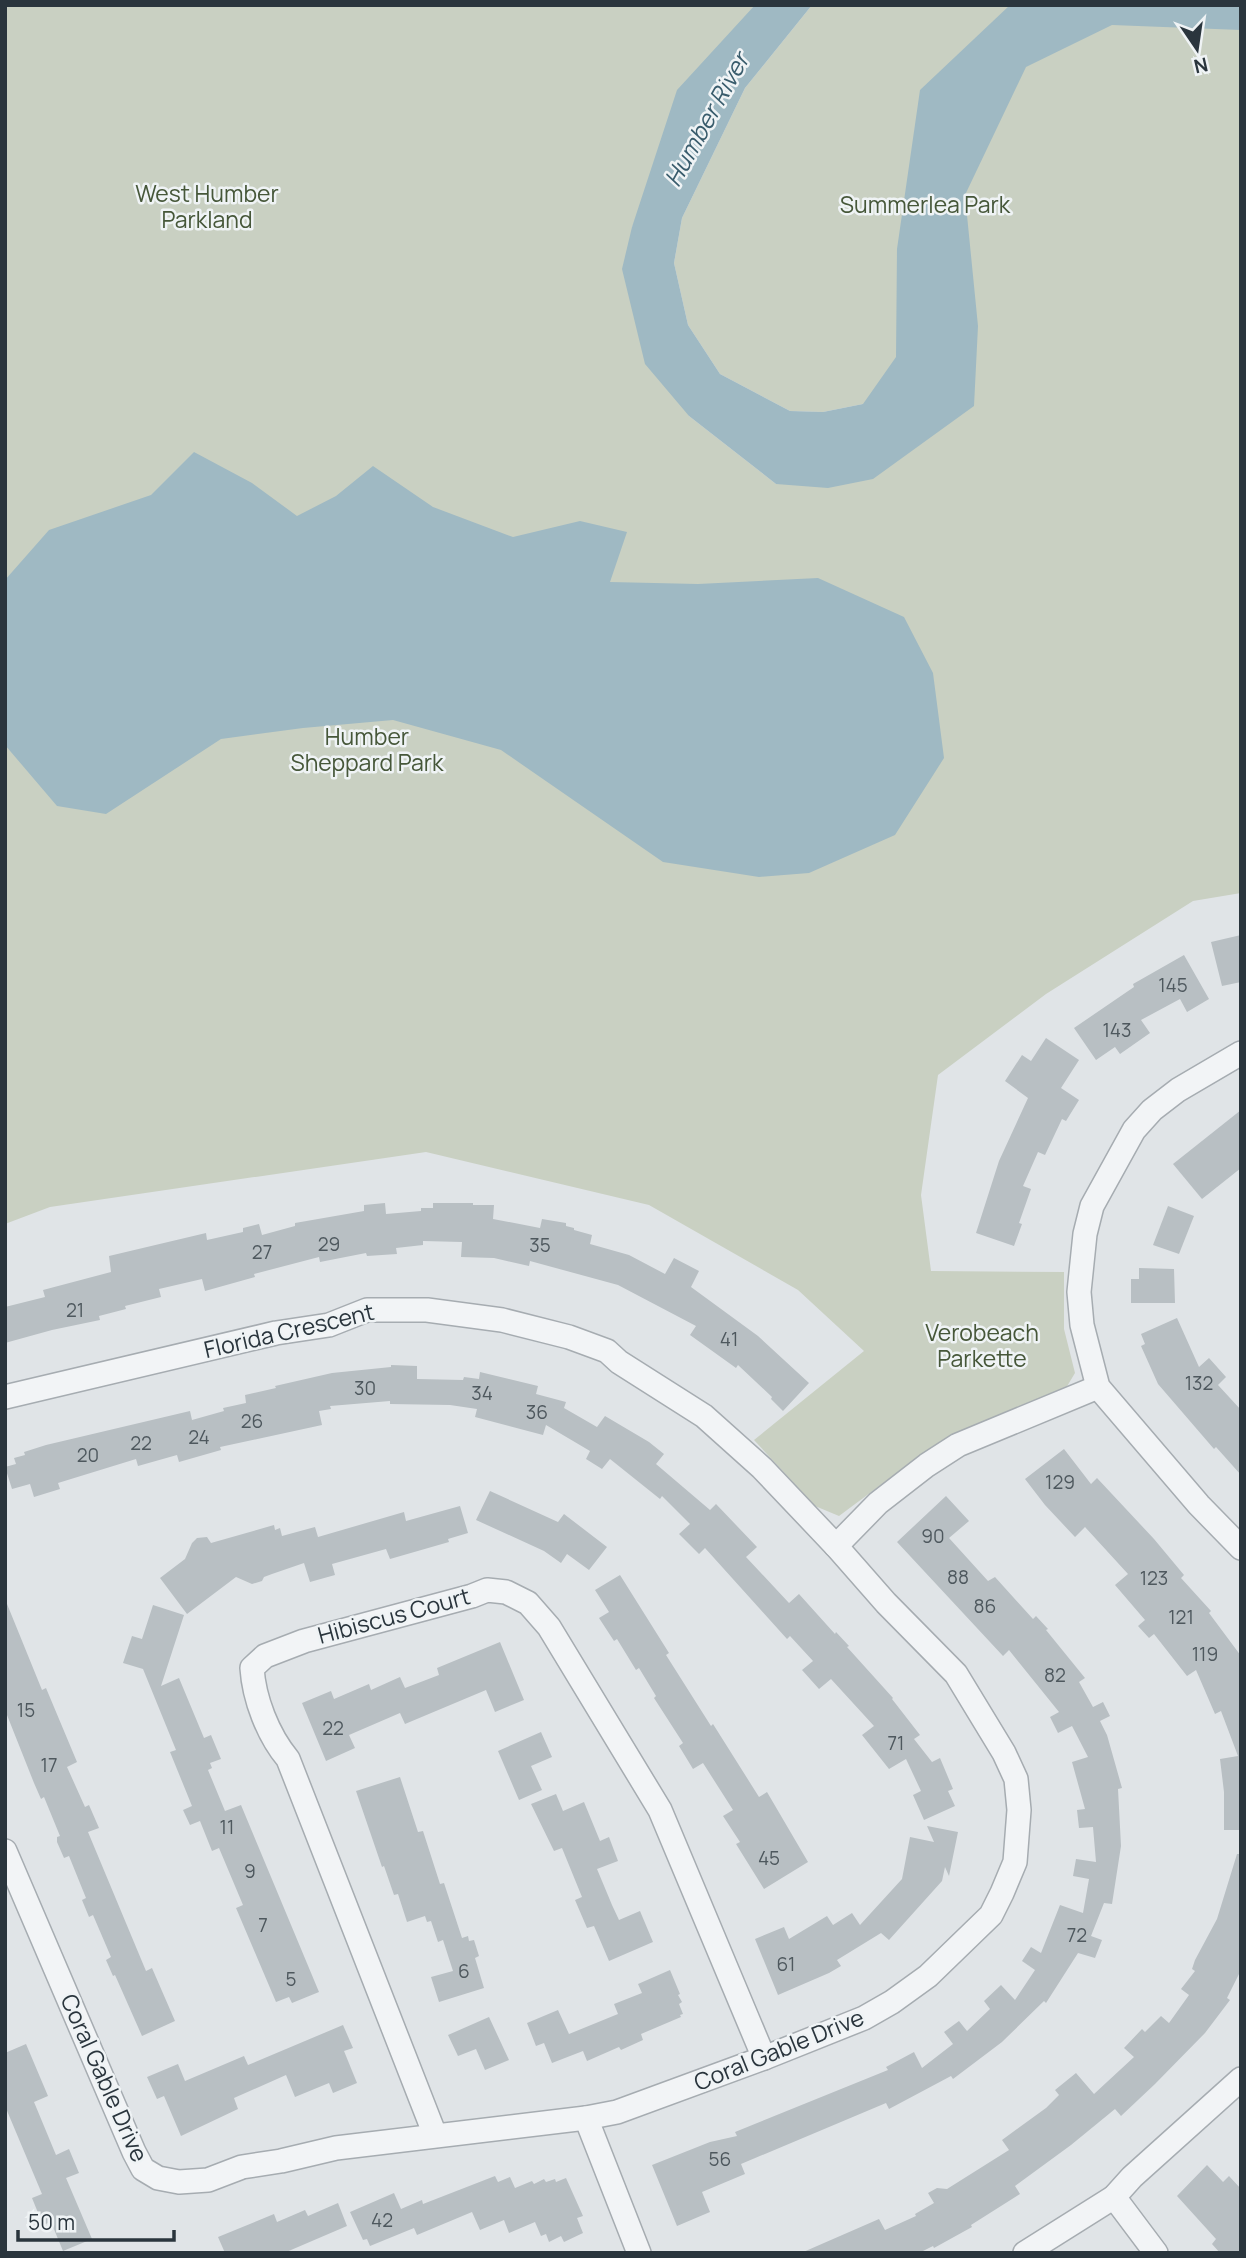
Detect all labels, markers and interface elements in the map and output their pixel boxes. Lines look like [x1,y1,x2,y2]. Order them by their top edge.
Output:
north arrow [1162,14,1232,84]
water label: Humber River [655,44,758,192]
text: N [1191,51,1210,80]
park label: West Humber Parkland [135,177,279,235]
park label: Summerlea Park [840,188,1011,220]
park label: Humber Sheppard Park [290,720,444,778]
house number: 145 [1158,972,1188,998]
house number: 143 [1102,1017,1132,1043]
house number: 29 [318,1231,340,1257]
house number: 35 [529,1232,551,1258]
house number: 27 [252,1239,272,1265]
street label: Florida Crescent [201,1295,377,1365]
house number: 21 [66,1297,84,1323]
park label: Verobeach Parkette [925,1316,1039,1374]
house number: 41 [720,1326,738,1352]
house number: 132 [1185,1370,1213,1396]
house number: 30 [354,1375,376,1401]
house number: 34 [471,1380,493,1406]
house number: 36 [526,1399,548,1425]
house number: 26 [241,1408,263,1434]
house number: 24 [188,1424,210,1450]
house number: 22 [130,1430,152,1456]
house number: 20 [77,1442,99,1468]
house number: 129 [1045,1469,1075,1495]
house number: 90 [921,1523,945,1549]
house number: 88 [947,1564,969,1590]
house number: 123 [1140,1565,1168,1591]
street label: Hibiscus Court [314,1579,473,1651]
house number: 86 [974,1593,996,1619]
house number: 121 [1168,1604,1194,1630]
house number: 119 [1192,1641,1218,1667]
house number: 82 [1044,1662,1066,1688]
house number: 15 [17,1697,35,1723]
house number: 22 [322,1715,344,1741]
house number: 71 [888,1730,904,1756]
house number: 17 [41,1752,57,1778]
house number: 11 [220,1814,234,1840]
house number: 45 [758,1845,780,1871]
house number: 9 [244,1858,256,1884]
house number: 7 [258,1912,268,1938]
house number: 72 [1067,1922,1087,1948]
house number: 61 [777,1951,795,1977]
house number: 6 [458,1958,470,1984]
house number: 5 [286,1966,297,1992]
street label: Coral Gable Drive [54,1989,156,2167]
street label: Coral Gable Drive [689,2000,868,2098]
house number: 56 [709,2146,731,2172]
scale bar [18,2198,173,2242]
house number: 42 [371,2207,393,2233]
text: 50 m [28,2208,75,2236]

